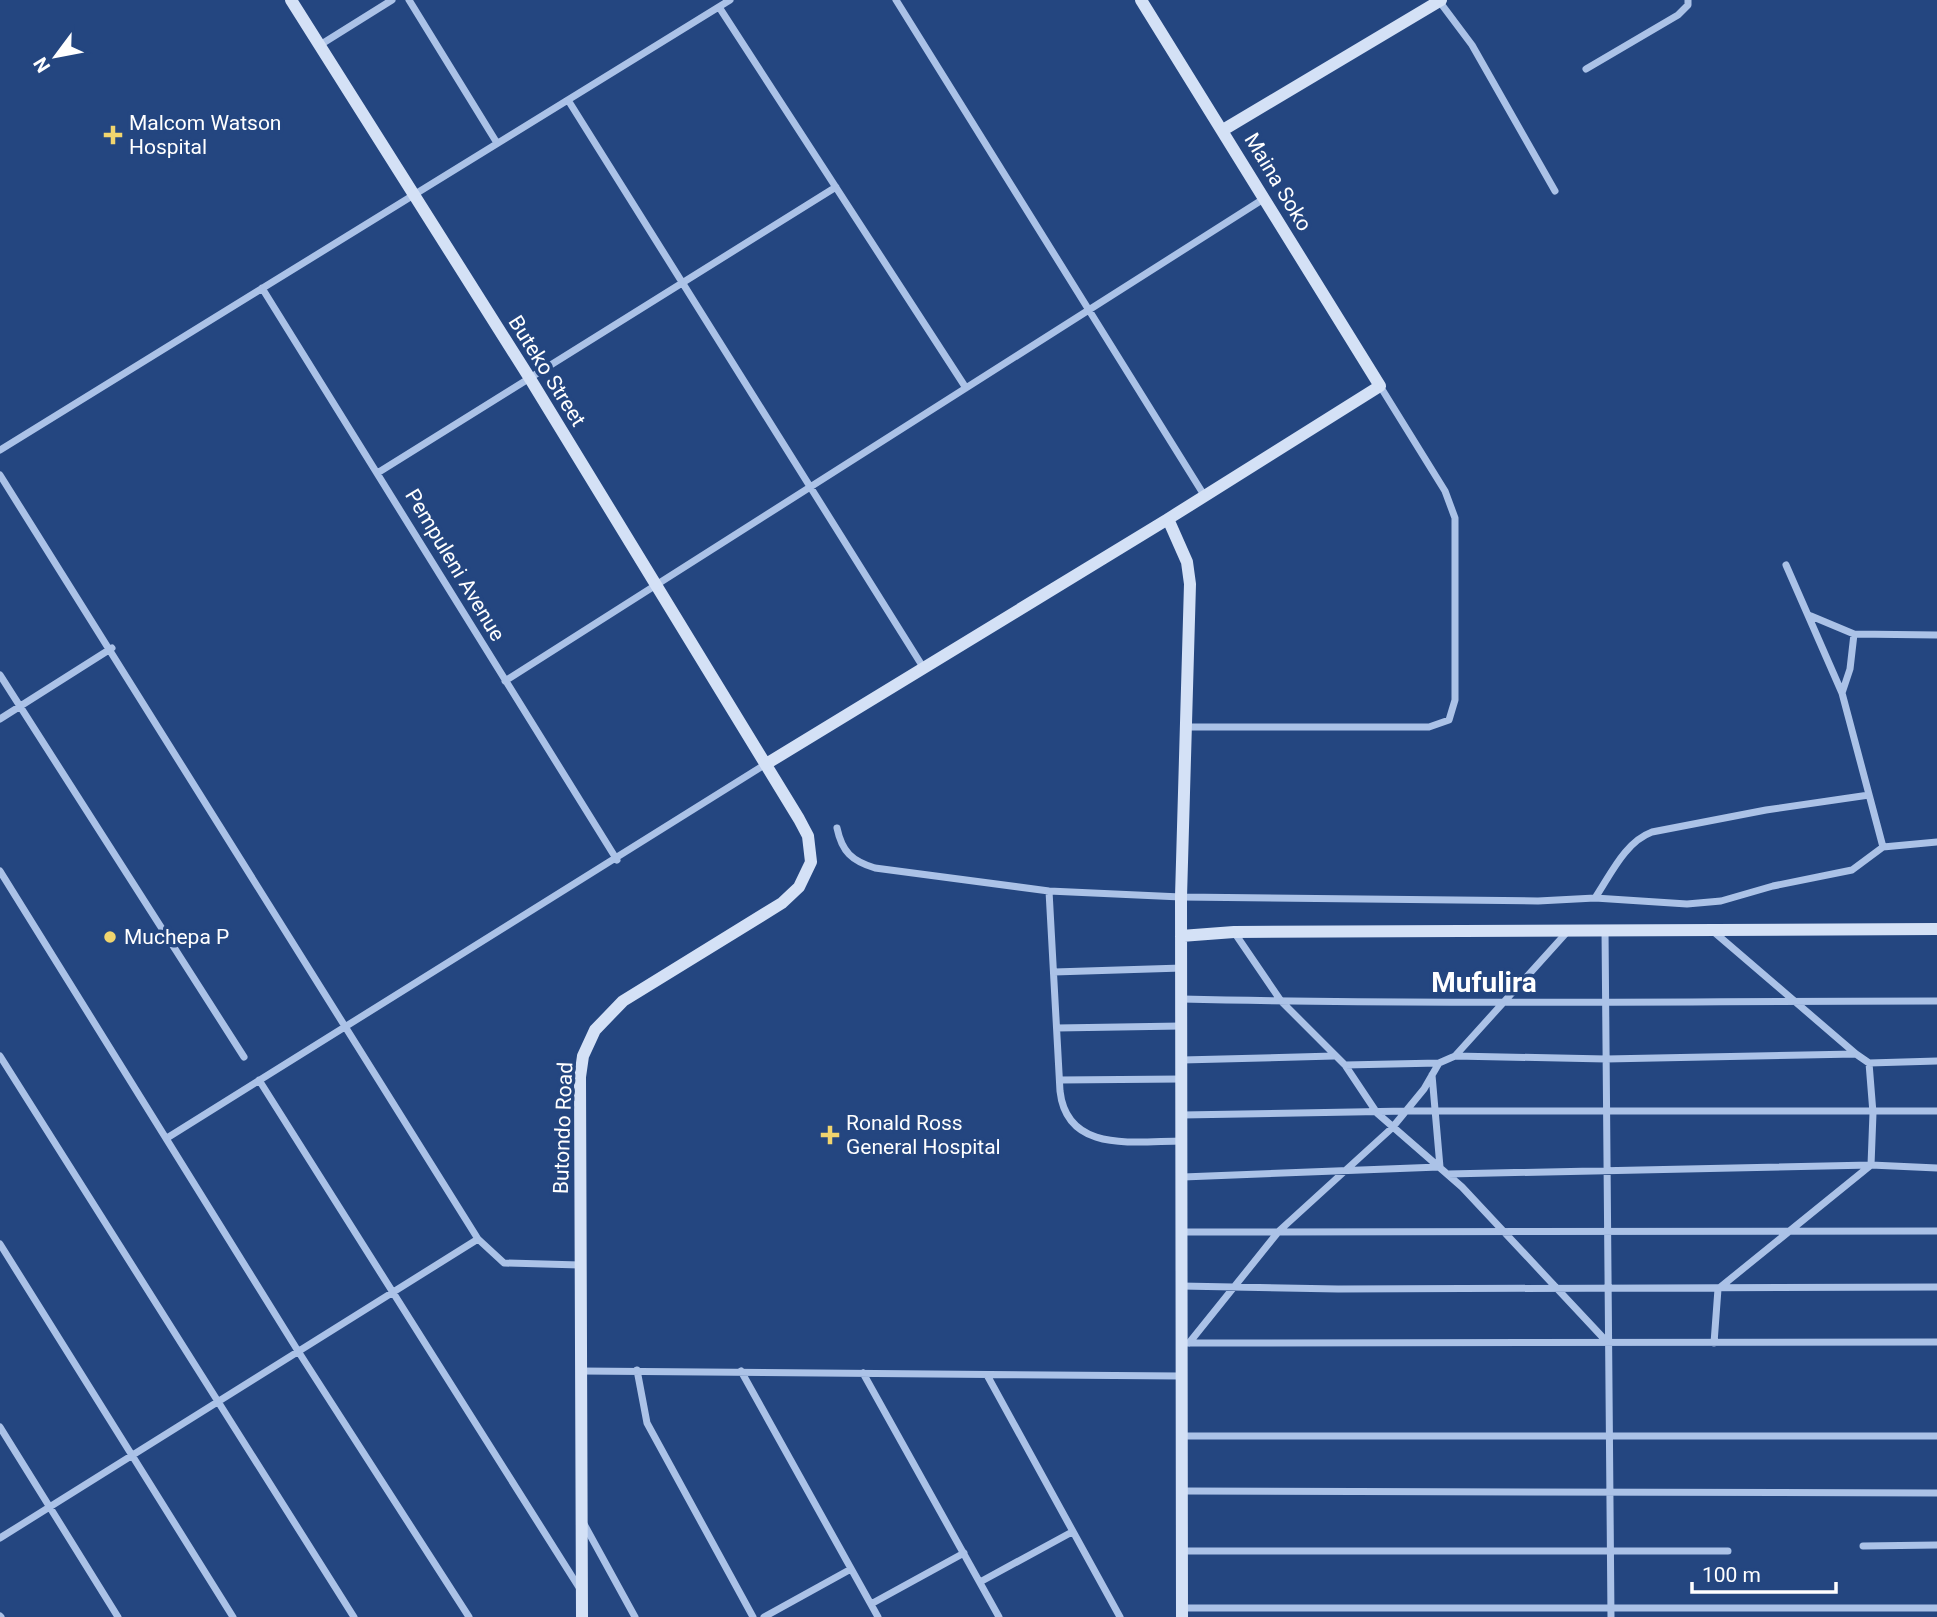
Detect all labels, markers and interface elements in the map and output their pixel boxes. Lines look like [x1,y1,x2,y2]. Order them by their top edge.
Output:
north arrow [21,21,91,91]
text: N [29,53,55,77]
place label: Malcom Watson Hospital [129,111,281,159]
marker: Malcom Watson Hospital [103,125,123,145]
street label: Maina Soko [1239,129,1317,235]
street label: Buteko Street [503,311,591,431]
street label: Pempuleni Avenue [400,485,510,645]
place label: Muchepa P [124,925,229,949]
marker: Muchepa P [102,929,118,945]
district label: Mufulira [1431,966,1537,999]
street label: Butondo Road [549,1062,577,1194]
place label: Ronald Ross General Hospital [846,1111,1001,1159]
marker: Ronald Ross General Hospital [820,1125,840,1145]
scale bar [1692,1550,1836,1594]
text: 100 m [1702,1563,1761,1587]

